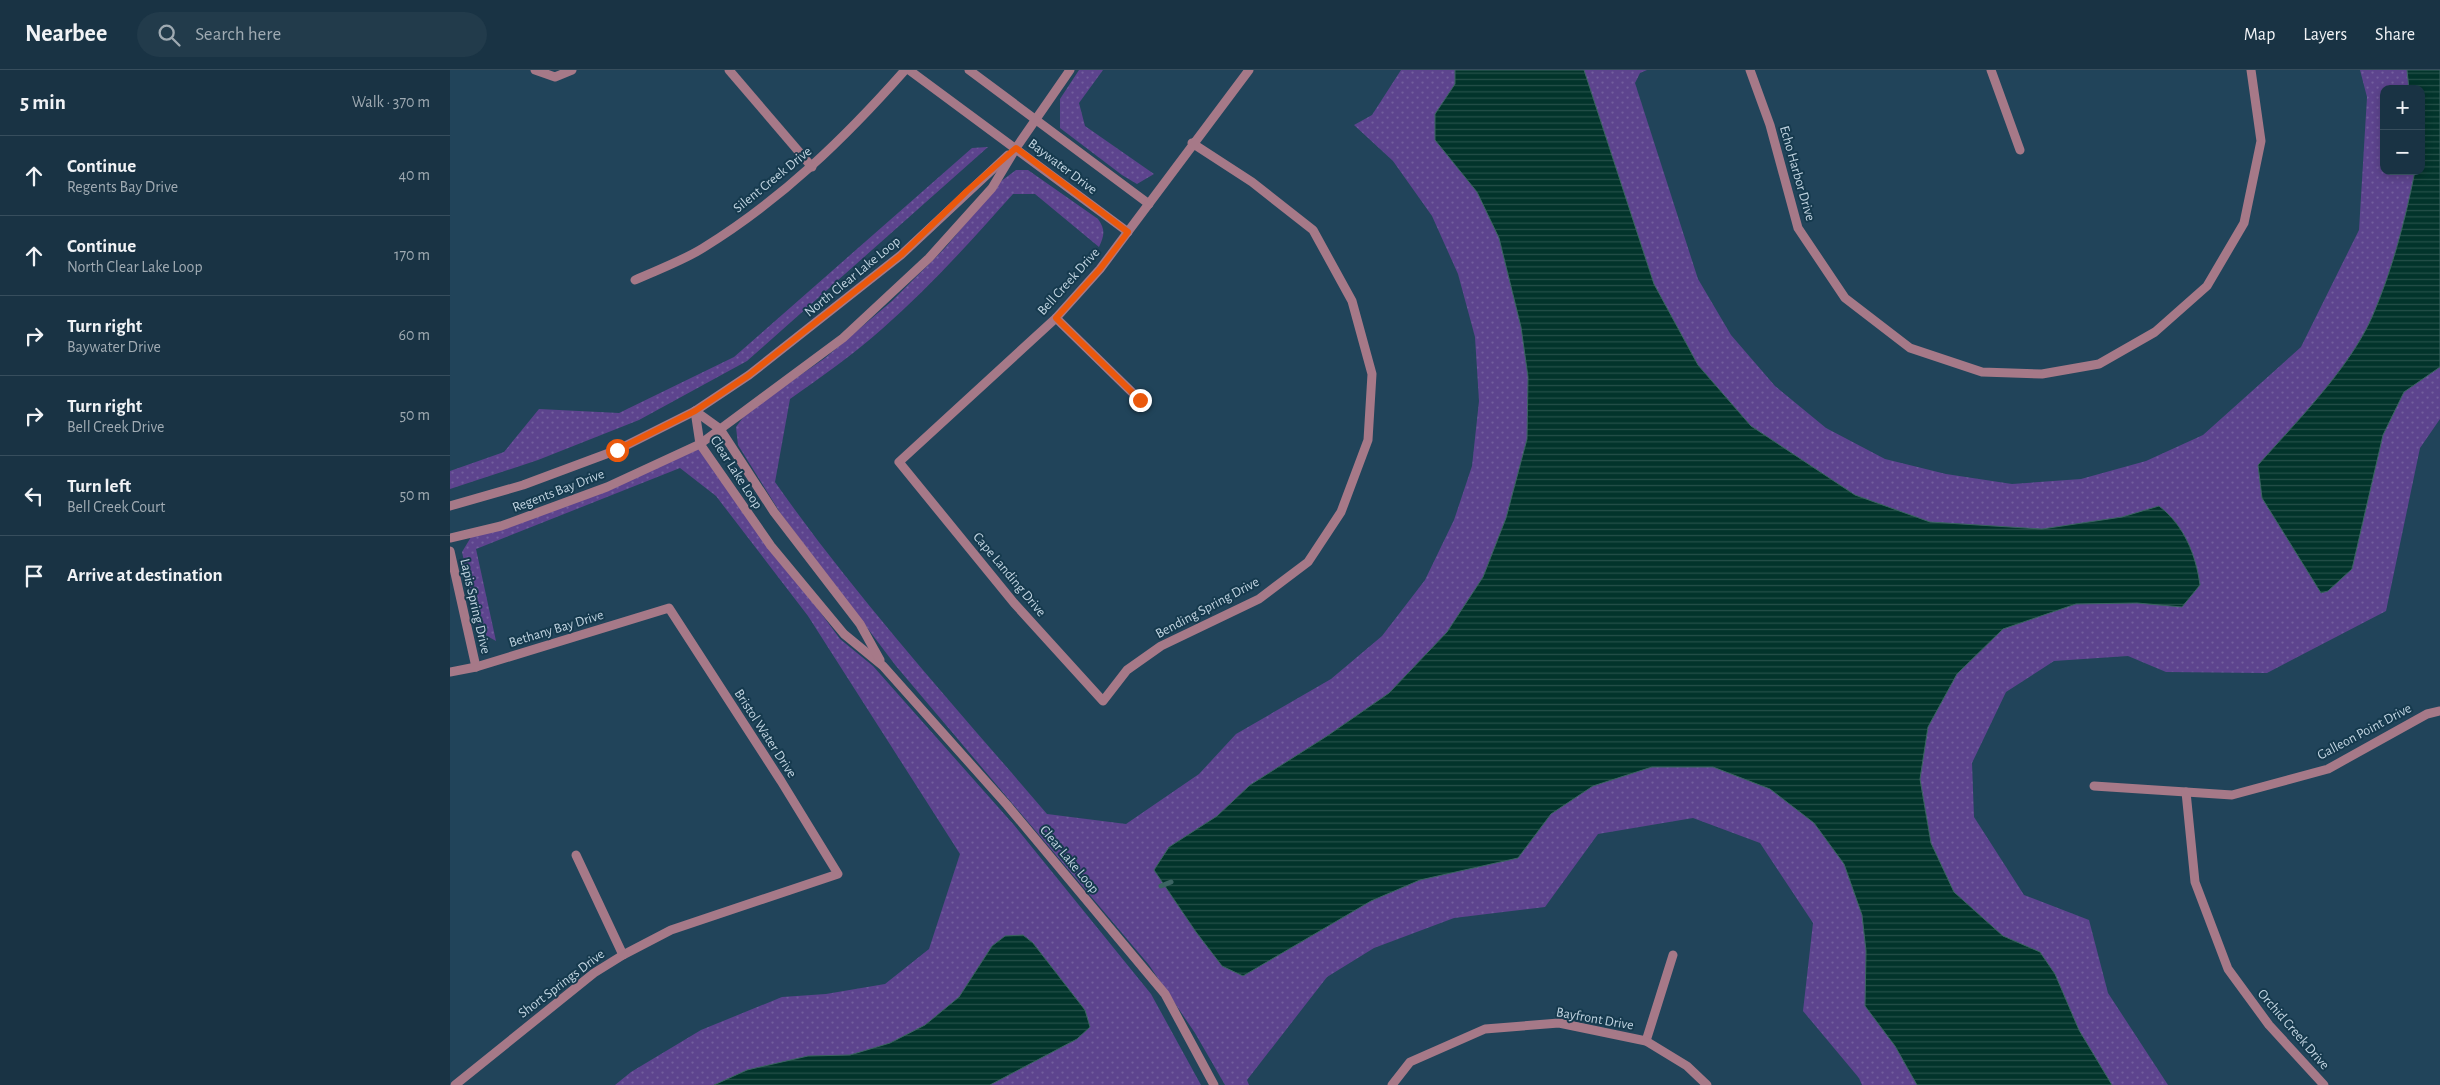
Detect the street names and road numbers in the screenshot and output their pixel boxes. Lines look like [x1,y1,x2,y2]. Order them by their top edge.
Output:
street label: Echo Harbor Drive [1777,124,1817,222]
street label: Baywater Drive [1025,136,1099,197]
street label: Silent Creek Drive [731,144,814,215]
street label: North Clear Lake Loop [802,234,903,320]
street label: Bell Creek Drive [1035,245,1102,318]
street label: Clear Lake Loop [707,433,765,512]
street label: Regents Bay Drive [510,467,606,515]
street label: Cape Landing Drive [970,530,1048,619]
street label: Lapis Spring Drive [457,557,493,655]
street label: Bending Spring Drive [1153,575,1262,641]
street label: Bethany Bay Drive [507,608,605,650]
street label: Bristol Water Drive [731,687,799,780]
street label: Galleon Point Drive [2315,701,2414,763]
street label: Clear Lake Loop [1037,823,1102,896]
street label: Short Springs Drive [516,947,607,1021]
street label: Orchid Creek Drive [2255,987,2332,1072]
street label: Bayfront Drive [1555,1005,1635,1033]

